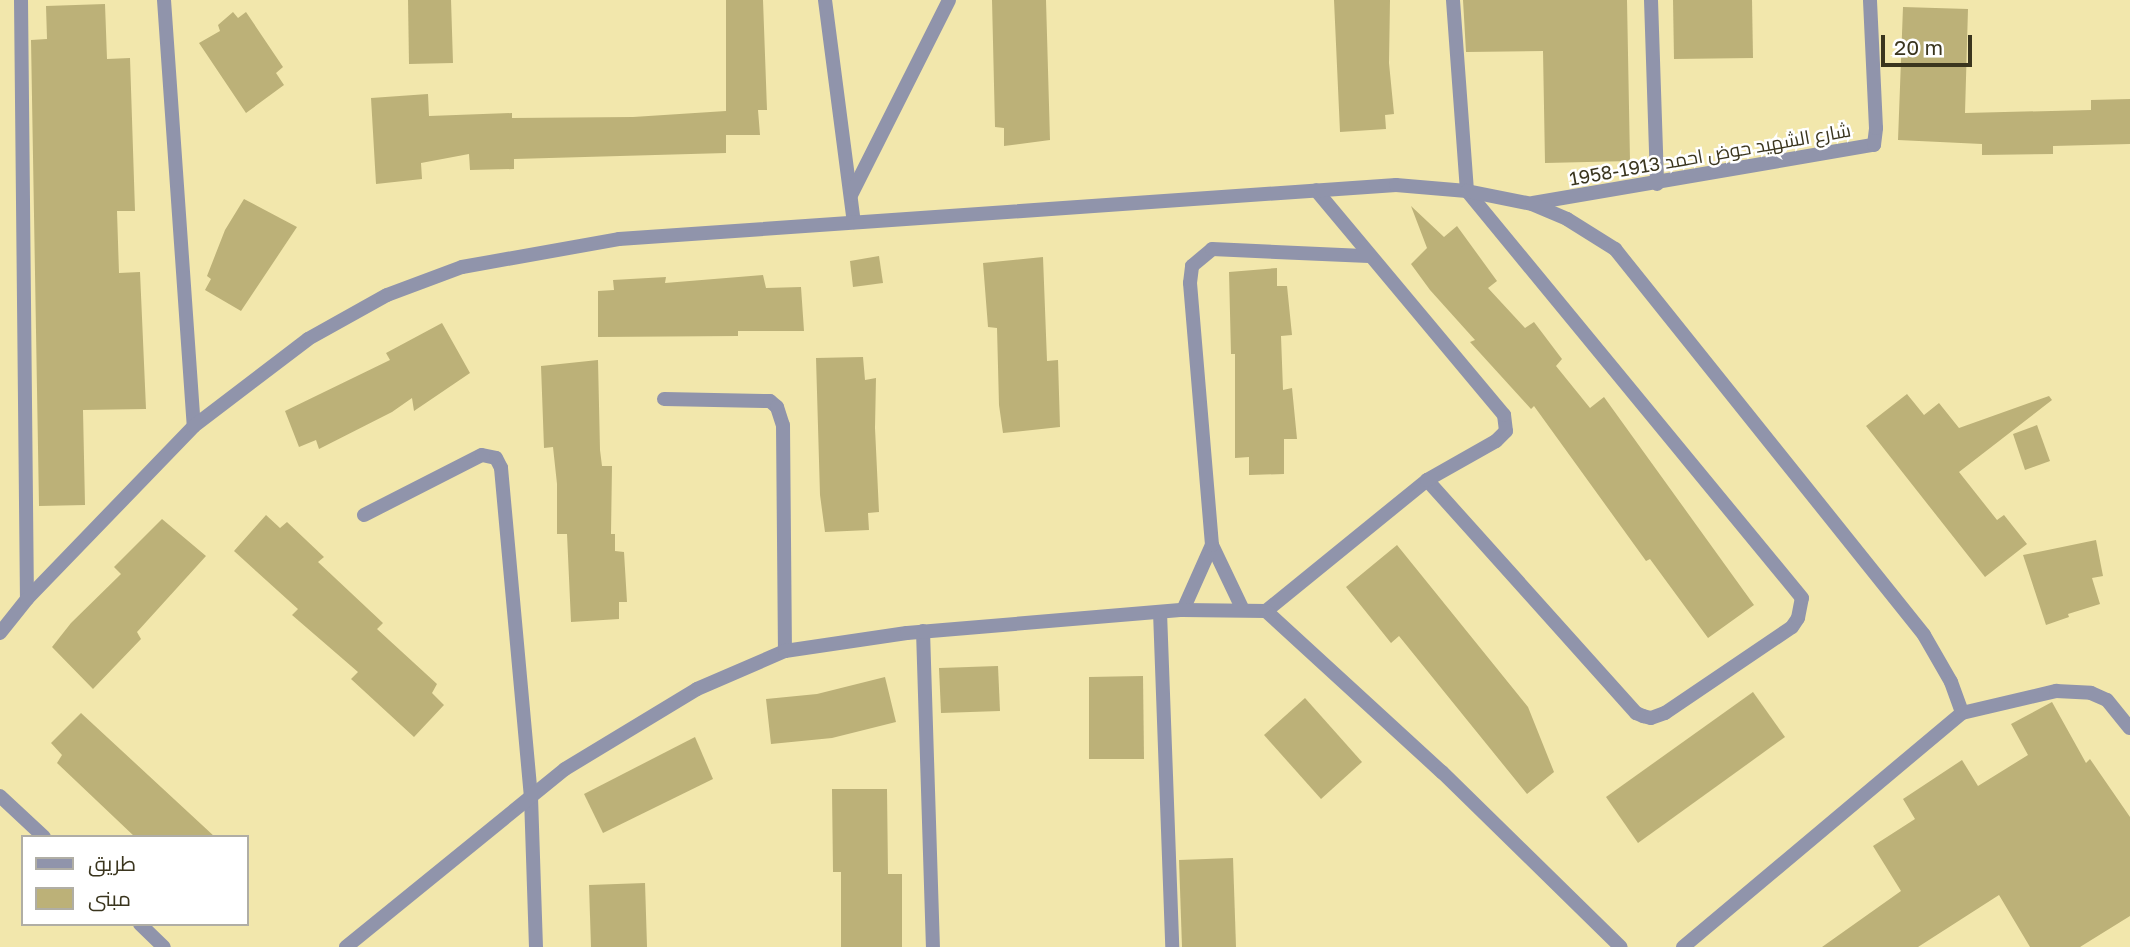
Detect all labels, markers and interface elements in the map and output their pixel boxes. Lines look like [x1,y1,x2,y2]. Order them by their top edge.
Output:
scale bar [1885,21,1976,65]
text: 20 m [1894,34,1943,60]
street label: شارع الشهيد حوض احمد 1913-1958 [1568,118,1852,190]
legend [21,835,248,926]
text: طريق [88,850,136,876]
text: مبنى [88,885,131,911]

